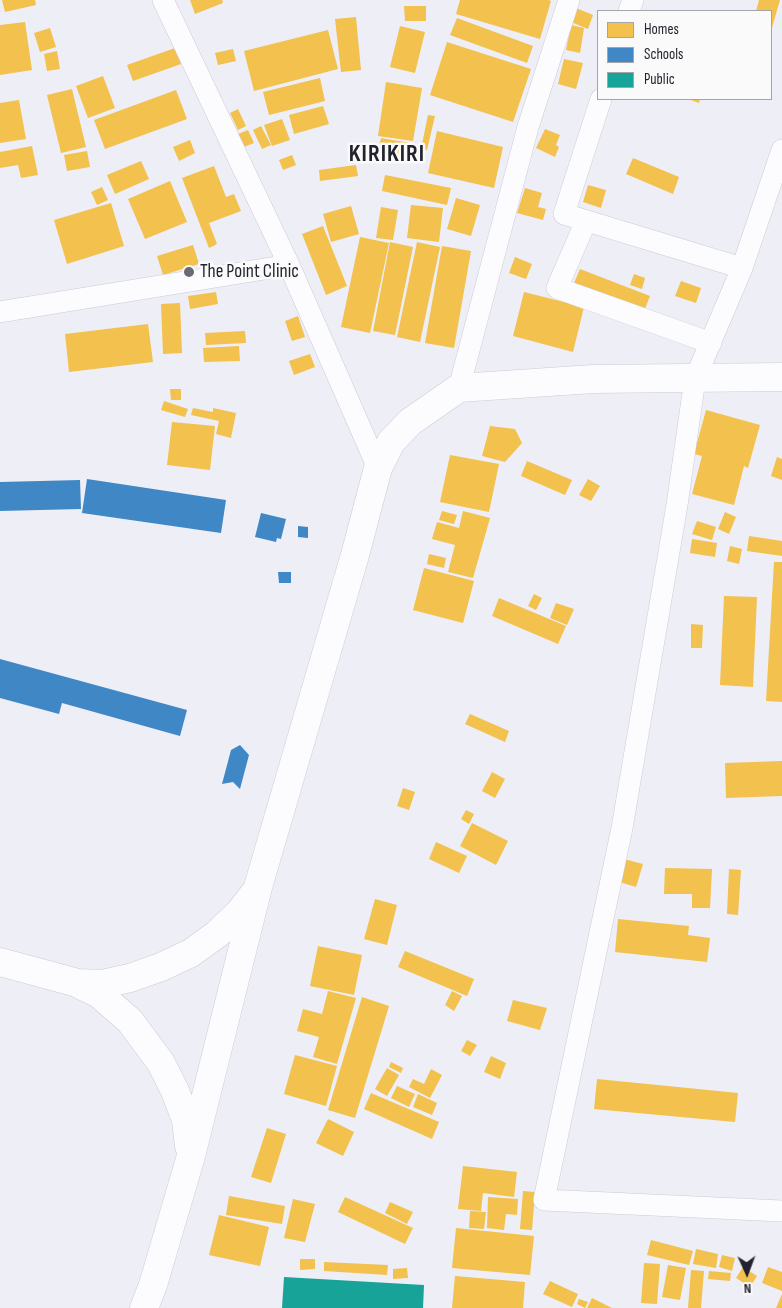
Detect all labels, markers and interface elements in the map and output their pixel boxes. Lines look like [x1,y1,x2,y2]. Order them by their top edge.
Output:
legend [597,10,772,100]
text: Homes [644,20,679,39]
text: Schools [644,45,683,64]
text: Public [644,70,675,89]
district label: KIRIKIRI [348,141,426,169]
place label: The Point Clinic [200,261,299,283]
marker: The Point Clinic [182,265,196,279]
north arrow [722,1248,772,1298]
text: N [744,1280,752,1297]

